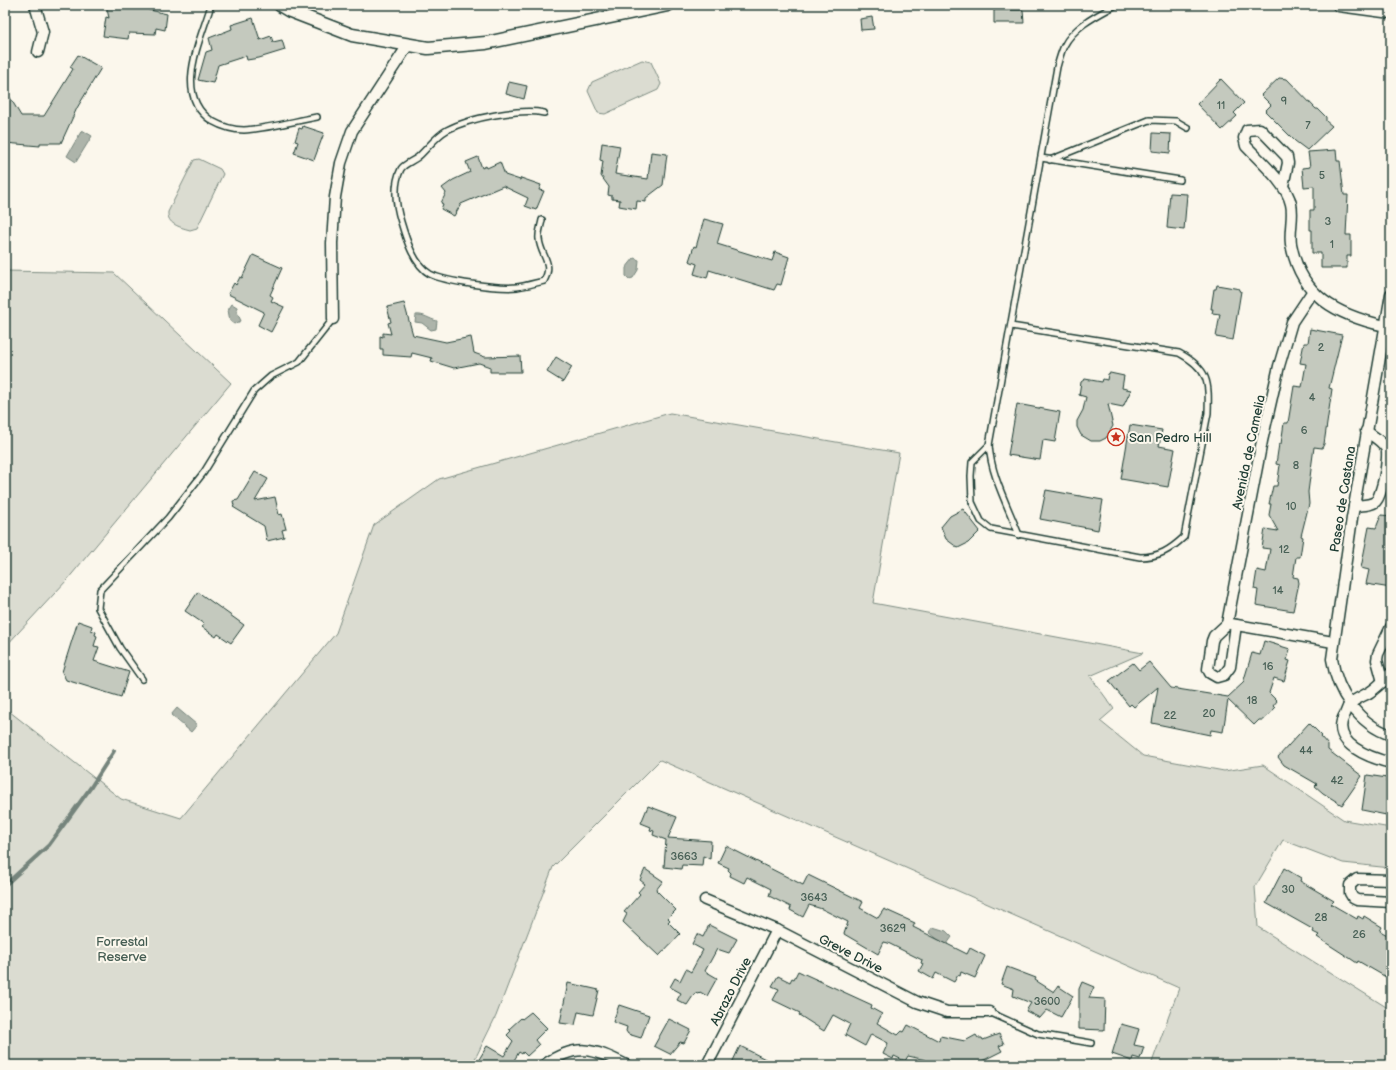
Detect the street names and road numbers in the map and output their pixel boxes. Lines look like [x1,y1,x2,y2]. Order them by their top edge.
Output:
street label: Avenida de Camelia [1229,393,1269,511]
street label: Paseo de Castana [1327,445,1359,553]
street label: Greve Drive [816,931,885,977]
street label: Abrazo Drive [707,954,755,1028]

